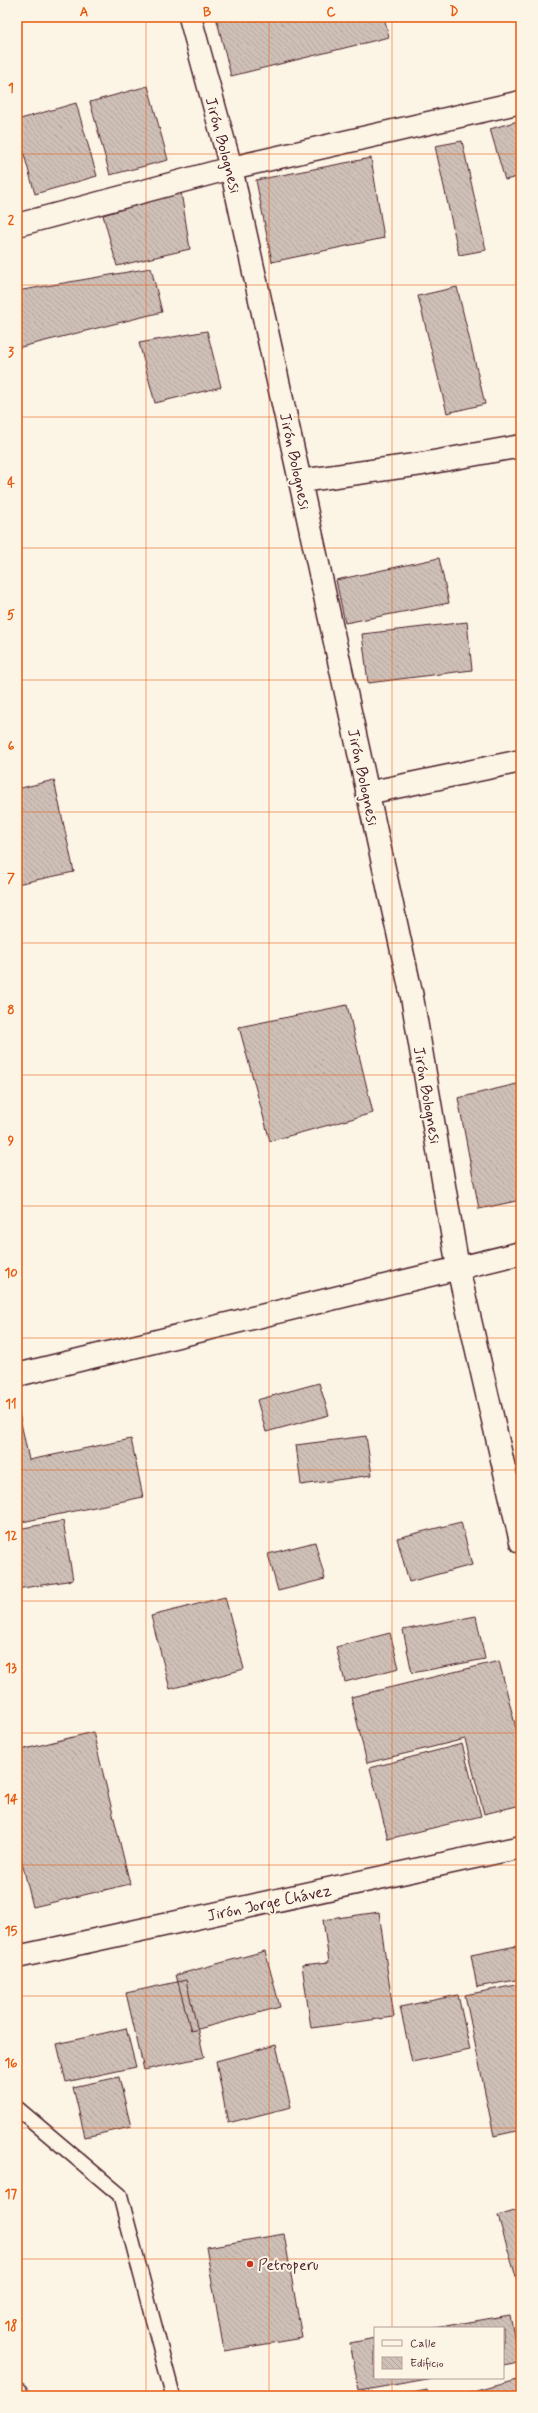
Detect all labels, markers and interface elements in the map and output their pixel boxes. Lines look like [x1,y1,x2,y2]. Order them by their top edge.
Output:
text: A [80,4,88,21]
text: B [203,4,212,21]
text: C [326,4,336,21]
text: D [450,4,459,21]
text: 1 [8,80,14,97]
street label: Jirón Bolognesi [200,95,246,196]
text: 2 [8,212,15,229]
text: 3 [8,344,14,361]
street label: Jirón Bolognesi [274,411,315,512]
text: 4 [7,475,15,492]
text: 5 [7,607,15,624]
street label: Jirón Bolognesi [342,727,383,828]
text: 6 [8,738,15,755]
text: 7 [7,870,15,887]
text: 8 [7,1002,15,1019]
street label: Jirón Bolognesi [408,1045,446,1146]
text: 9 [8,1133,15,1150]
text: 10 [4,1265,18,1282]
text: 11 [5,1396,17,1413]
text: 12 [5,1528,17,1545]
text: 13 [5,1660,17,1677]
text: 14 [4,1791,18,1808]
street label: Jirón Jorge Chávez [205,1880,334,1927]
text: 15 [5,1923,17,1940]
text: 16 [4,2055,18,2072]
text: 17 [5,2186,18,2203]
place label: Petroperu [258,2255,319,2276]
marker: Petroperu [245,2259,255,2269]
text: 18 [5,2318,17,2335]
legend [374,2327,504,2379]
text: Calle [410,2336,436,2352]
text: Edificio [410,2356,444,2372]

